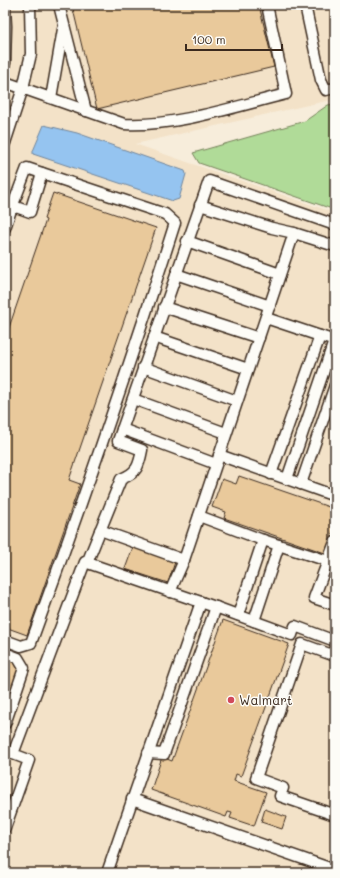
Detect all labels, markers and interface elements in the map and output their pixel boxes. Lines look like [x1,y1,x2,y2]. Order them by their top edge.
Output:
scale bar [186,26,282,52]
text: 100 m [192,31,226,47]
place label: Walmart [239,691,293,708]
marker: Walmart [226,695,236,705]

